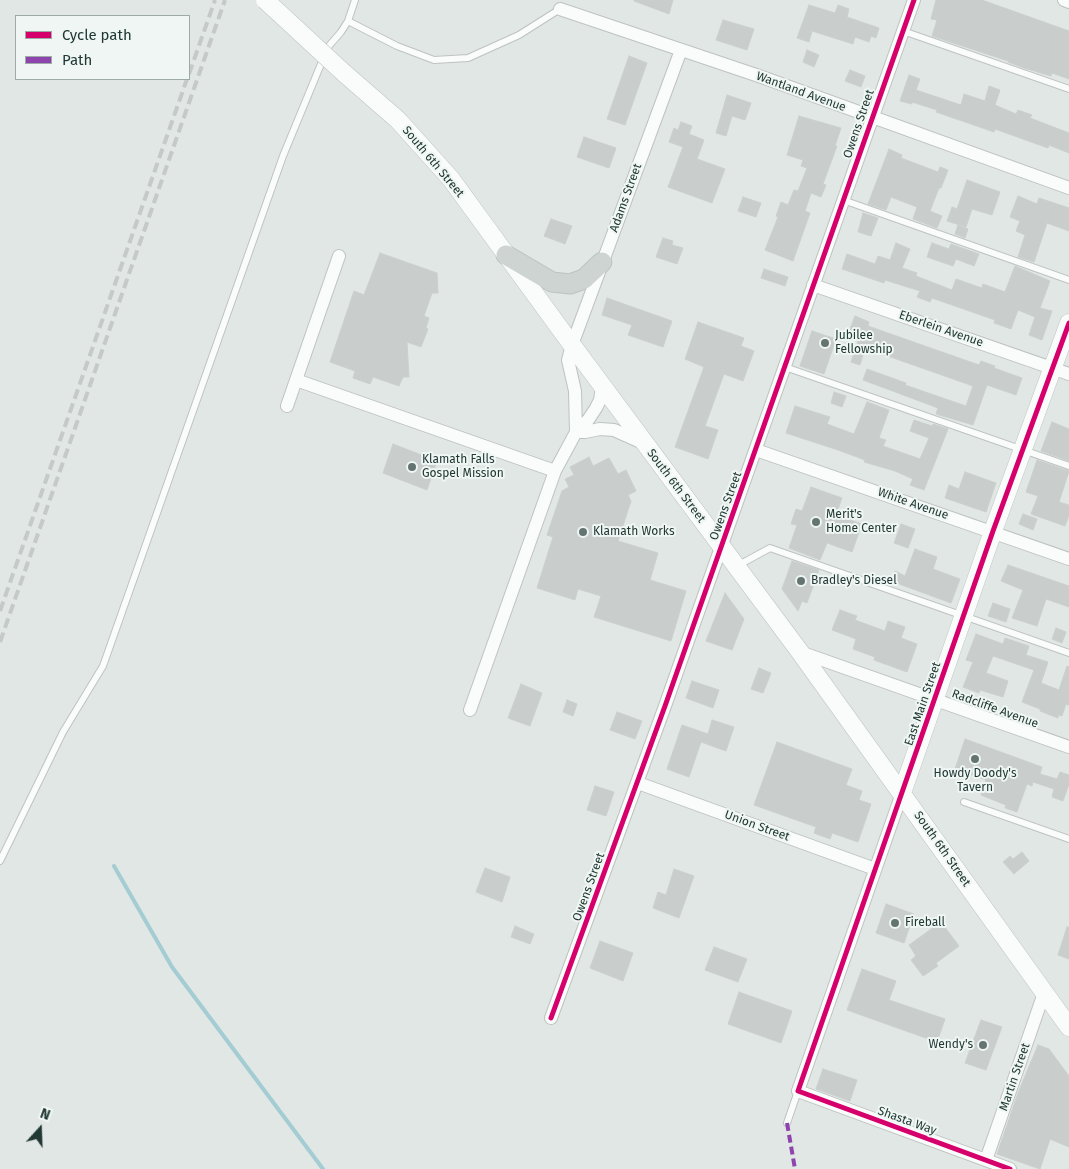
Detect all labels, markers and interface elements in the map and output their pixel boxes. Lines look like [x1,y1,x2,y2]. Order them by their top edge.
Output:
legend [15,15,190,80]
text: Cycle path [62,26,132,44]
text: Path [62,51,92,69]
street label: Wantland Avenue [754,69,848,115]
street label: Owens Street [841,88,877,160]
street label: South 6th Street [399,123,467,201]
street label: Adams Street [607,162,645,234]
street label: Eberlein Avenue [897,308,985,350]
place label: Jubilee Fellowship [835,329,893,357]
marker: Jubilee Fellowship [819,337,831,349]
street label: South 6th Street [644,446,708,526]
place label: Klamath Falls Gospel Mission [422,453,504,481]
marker: Klamath Falls Gospel Mission [406,461,418,473]
street label: Owens Street [707,470,745,542]
street label: White Avenue [876,485,950,523]
place label: Merit's Home Center [826,508,897,536]
marker: Merit's Home Center [810,516,822,528]
place label: Klamath Works [593,525,675,539]
marker: Klamath Works [577,526,589,538]
place label: Bradley's Diesel [811,574,897,588]
marker: Bradley's Diesel [795,575,807,587]
street label: East Main Street [902,660,944,748]
street label: Radcliffe Avenue [950,687,1040,731]
marker: Howdy Doody's Tavern [969,753,981,765]
place label: Howdy Doody's Tavern [934,767,1016,795]
street label: Union Street [723,808,791,844]
street label: South 6th Street [911,809,973,889]
street label: Owens Street [570,851,608,923]
place label: Fireball [905,916,945,930]
marker: Fireball [889,917,901,929]
place label: Wendy's [928,1038,973,1052]
marker: Wendy's [977,1039,989,1051]
street label: Martin Street [997,1041,1033,1113]
north arrow [15,1104,65,1154]
street label: Shasta Way [876,1104,938,1138]
text: N [38,1105,53,1124]

